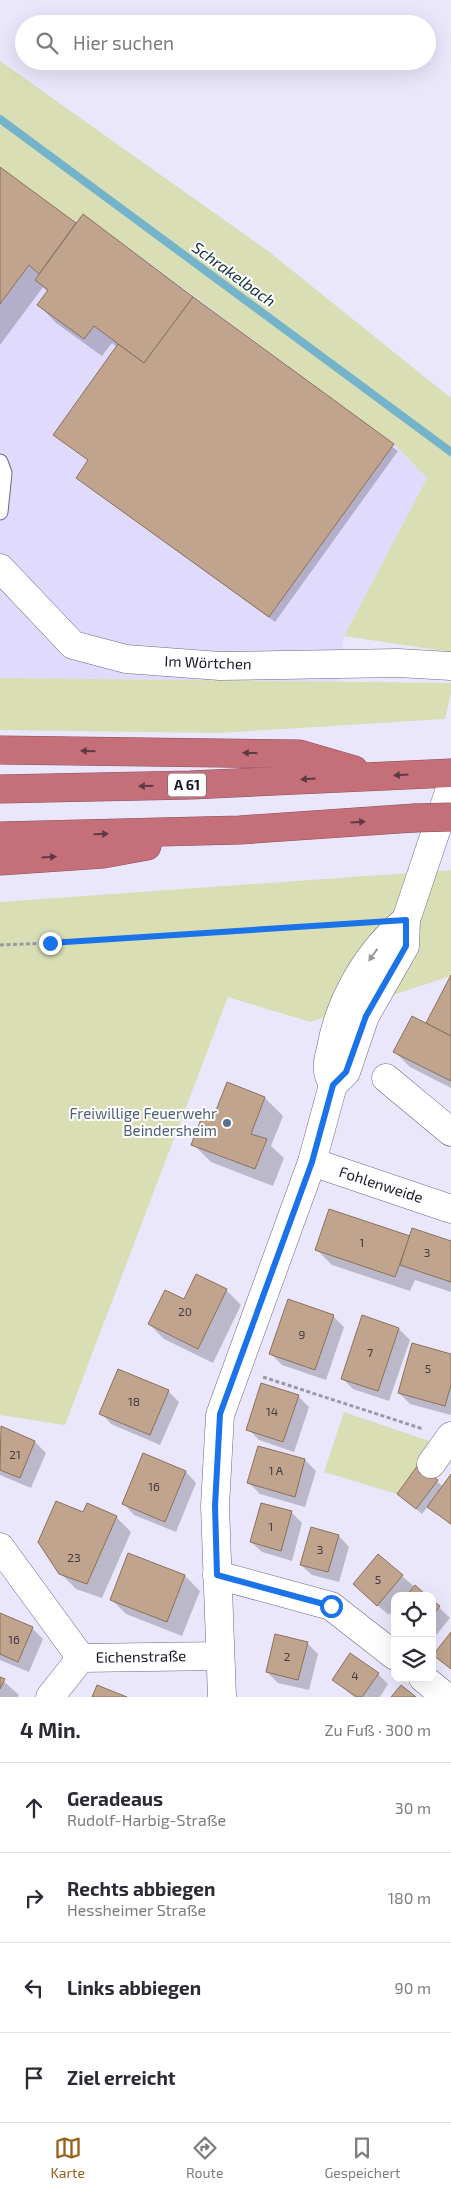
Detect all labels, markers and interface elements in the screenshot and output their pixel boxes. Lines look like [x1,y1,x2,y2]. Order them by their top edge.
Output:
search box [15,15,436,70]
icon: search [33,29,61,57]
text: Hier suchen [73,31,174,54]
water label: Schrakelbach [189,237,280,310]
street label: Im Wörtchen [164,651,252,673]
one-way arrow [79,747,95,755]
one-way arrow [242,749,258,757]
one-way arrow [393,771,409,779]
road number: A 61 [168,774,206,796]
one-way arrow [300,775,316,783]
one-way arrow [137,782,153,790]
one-way arrow [350,817,366,825]
one-way arrow [93,829,109,837]
one-way arrow [41,853,57,861]
route end [39,932,62,955]
one-way arrow [368,948,378,962]
place label: Freiwillige Feuerwehr Beindersheim [70,1104,217,1139]
marker: Freiwillige Feuerwehr Beindersheim [221,1117,233,1129]
street label: Fohlenweide [337,1162,425,1206]
house number: 1 [360,1235,364,1249]
house number: 3 [424,1245,430,1259]
house number: 20 [178,1304,192,1318]
house number: 9 [299,1327,306,1341]
house number: 7 [367,1345,373,1359]
house number: 5 [425,1361,431,1375]
house number: 18 [128,1394,140,1408]
house number: 14 [266,1404,278,1418]
house number: 21 [9,1447,21,1461]
house number: 1 A [269,1463,284,1477]
house number: 16 [148,1479,160,1493]
house number: 1 [269,1519,273,1533]
house number: 3 [317,1542,323,1556]
house number: 23 [67,1550,81,1564]
house number: 5 [375,1572,381,1586]
map controls [391,1592,436,1682]
button: locate [391,1592,436,1637]
route start [320,1595,343,1618]
house number: 16 [8,1632,20,1646]
button: layers [391,1637,436,1682]
street label: Eichenstraße [95,1646,186,1666]
house number: 2 [284,1649,291,1663]
house number: 4 [351,1668,359,1682]
text: 4 Min. [20,1717,81,1742]
text: Zu Fuß · 300 m [325,1720,431,1739]
text: Geradeaus [67,1787,163,1810]
icon: ahead [20,1794,48,1822]
text: 30 m [395,1798,431,1817]
text: Rudolf-Harbig-Straße [67,1810,226,1829]
text: Rechts abbiegen [67,1877,215,1900]
icon: right [20,1884,48,1912]
text: 180 m [388,1888,431,1907]
text: Hessheimer Straße [67,1900,206,1919]
icon: left [20,1974,48,2002]
text: Links abbiegen [67,1976,201,1999]
text: 90 m [395,1978,431,1997]
icon: arrive [20,2064,48,2092]
text: Ziel erreicht [67,2066,176,2089]
tab: Karte [51,2134,85,2181]
tab: Route [186,2134,223,2181]
tab: Gespeichert [324,2134,400,2181]

